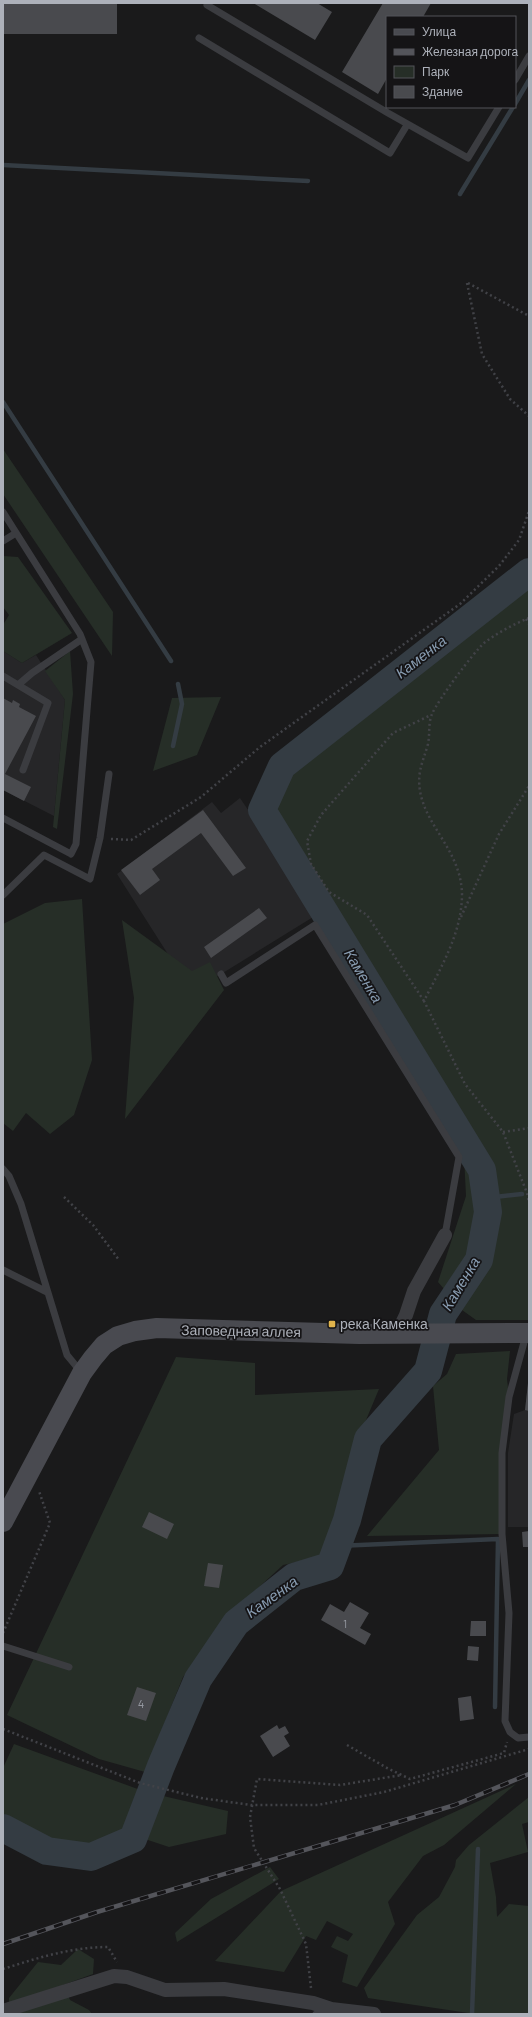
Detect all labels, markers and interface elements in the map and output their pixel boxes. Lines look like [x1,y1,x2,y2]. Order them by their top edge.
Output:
legend [386,16,516,108]
text: Улица [422,24,456,39]
text: Железная дорога [422,44,518,59]
text: Парк [422,64,450,79]
text: Здание [422,84,463,99]
water label: Каменка [391,631,449,682]
water label: Каменка [341,945,387,1006]
water label: Каменка [437,1253,483,1314]
place label: река Каменка [340,1315,428,1332]
marker: река Каменка [327,1319,337,1329]
street label: Заповедная аллея [181,1321,301,1340]
water label: Каменка [242,1571,301,1621]
house number: 1 [343,1616,347,1630]
house number: 4 [138,1696,144,1710]

